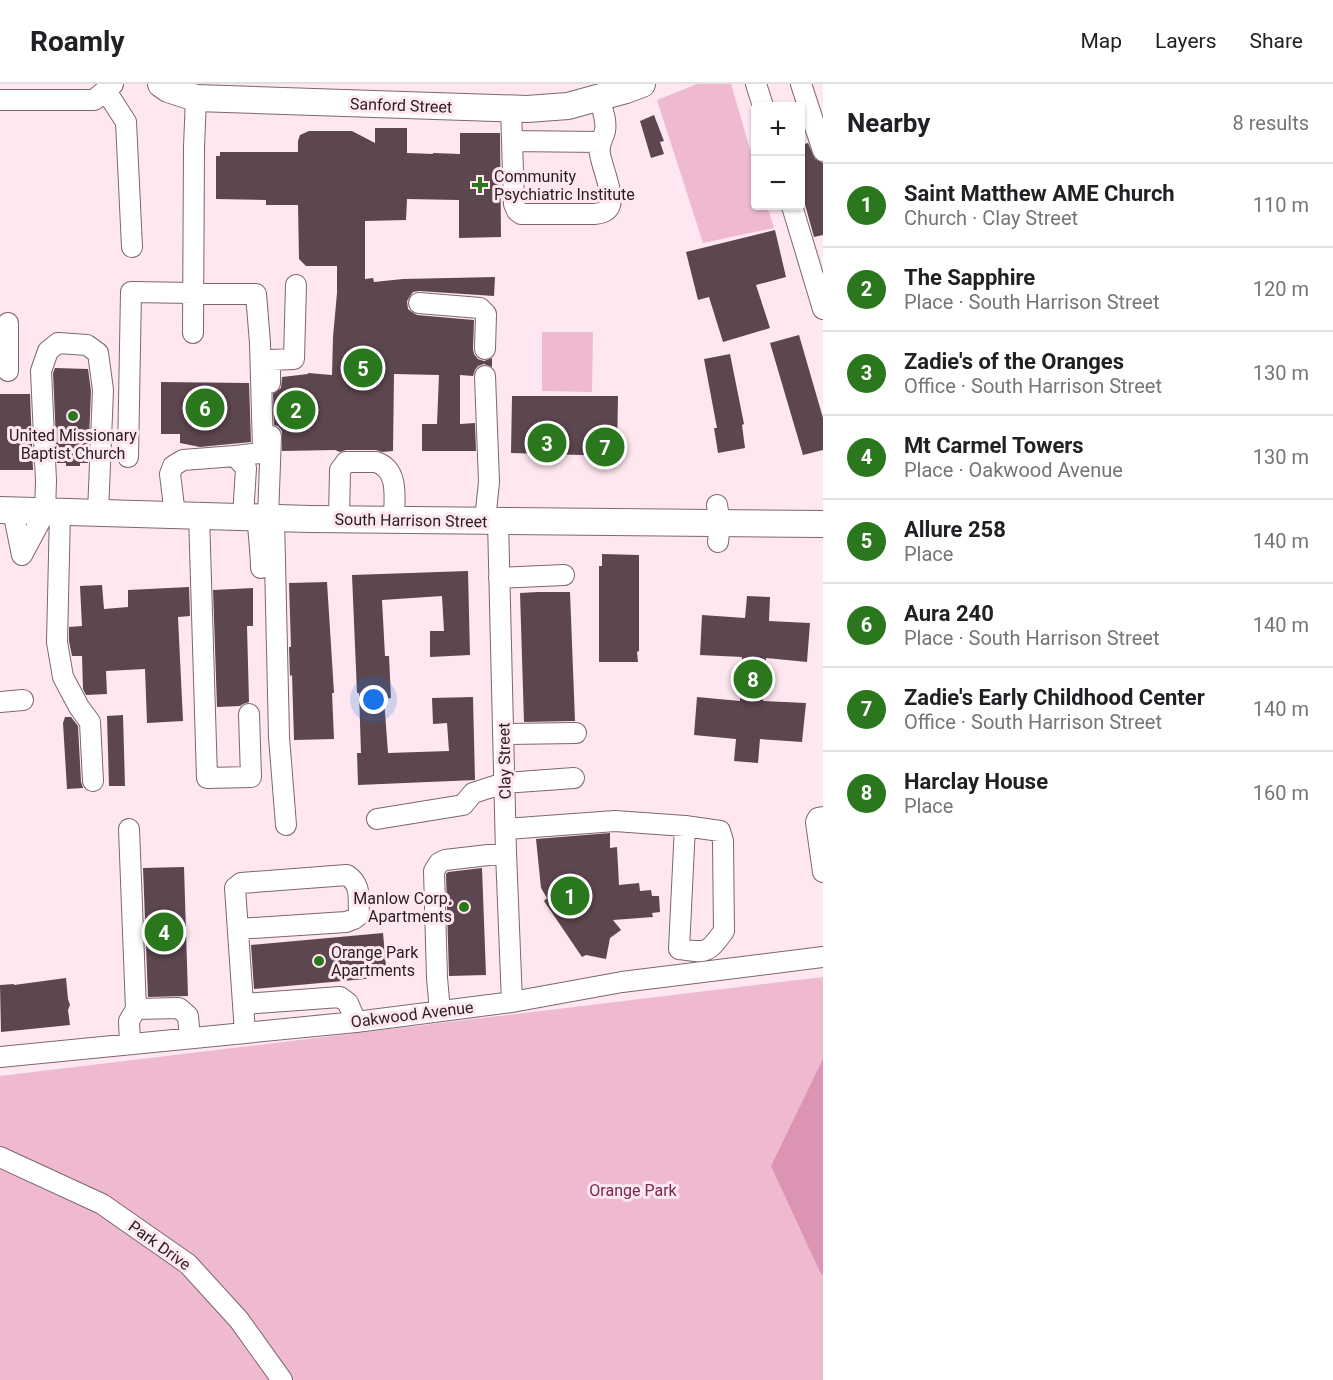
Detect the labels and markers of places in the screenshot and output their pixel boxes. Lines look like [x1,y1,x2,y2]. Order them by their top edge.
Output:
place label: Community Psychiatric Institute [494,167,635,204]
marker: Community Psychiatric Institute [471,176,489,194]
pin: 5 [344,346,382,390]
pin: 6 [186,386,224,430]
pin: 2 [276,388,316,432]
marker: United Missionary Baptist Church [66,409,80,423]
pin: 3 [528,420,566,466]
pin: 7 [586,424,624,470]
place label: United Missionary Baptist Church [9,426,137,463]
pin: 8 [734,656,772,702]
pin: 1 [550,874,590,918]
place label: Manlow Corp. Apartments [353,889,452,926]
marker: Manlow Corp. Apartments [457,900,471,914]
pin: 4 [144,910,184,954]
place label: Orange Park Apartments [331,943,419,980]
marker: Orange Park Apartments [312,954,326,968]

